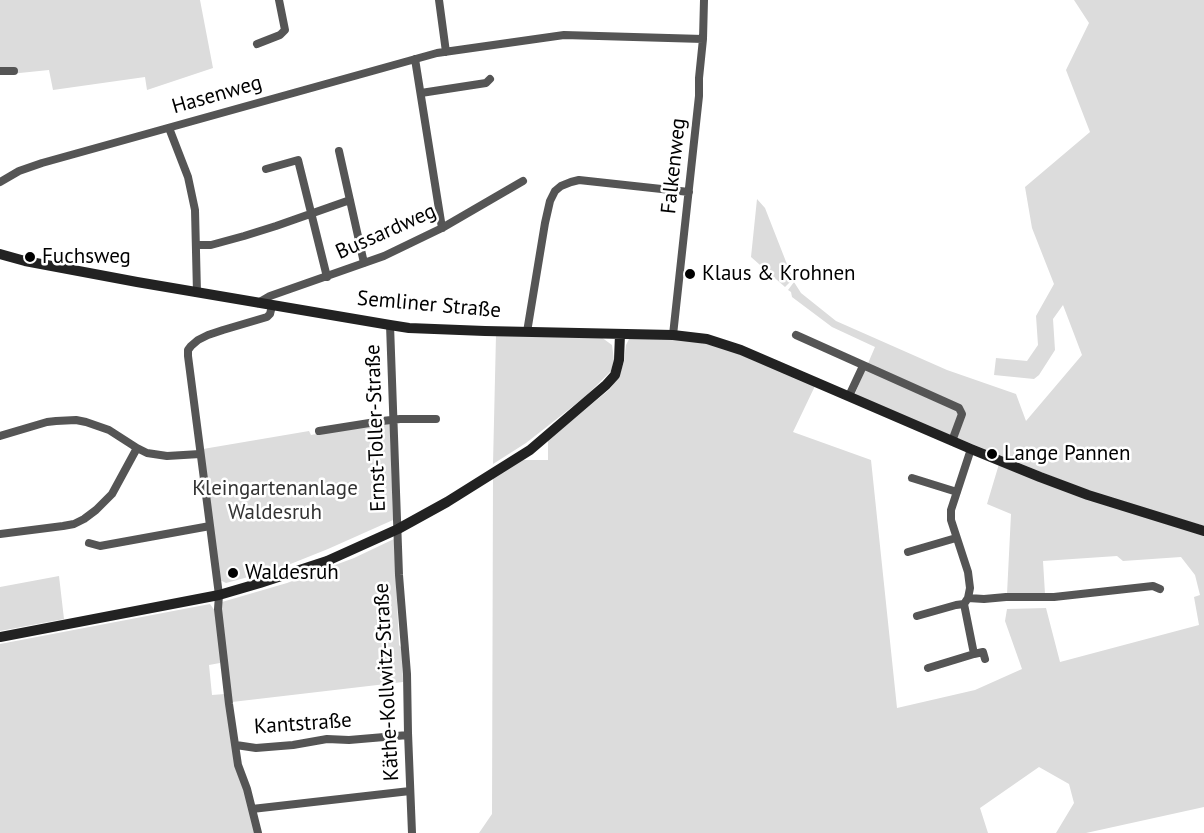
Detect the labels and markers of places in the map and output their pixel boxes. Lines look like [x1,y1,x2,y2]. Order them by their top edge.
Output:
place label: Fuchsweg [42,244,131,270]
marker: Fuchsweg [23,250,37,264]
place label: Klaus & Krohnen [702,261,856,287]
marker: Klaus & Krohnen [683,267,697,281]
place label: Lange Pannen [1004,441,1130,467]
marker: Lange Pannen [985,447,999,461]
place label: Waldesruh [245,560,339,586]
marker: Waldesruh [226,566,240,580]

